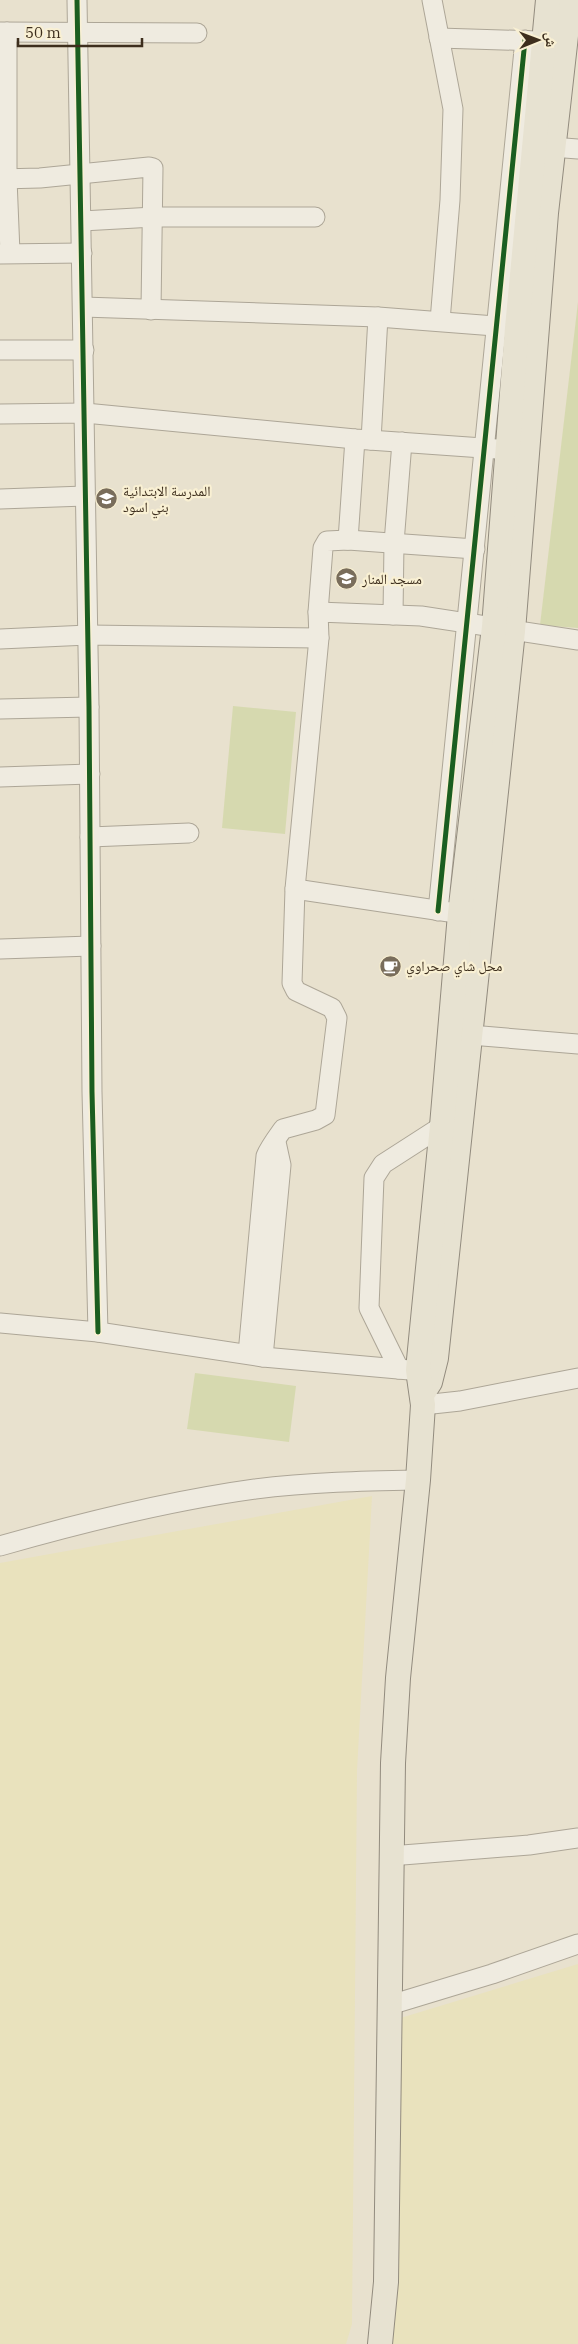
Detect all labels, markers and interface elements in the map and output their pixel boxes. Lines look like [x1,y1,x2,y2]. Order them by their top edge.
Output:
scale bar [18,15,141,47]
north arrow [513,15,563,65]
text: 50 m [25,23,61,42]
text: ش [542,32,560,47]
place label: المدرسة الابتدائية بني اسود [123,482,211,519]
school or university icon: المدرسة الابتدائية بني اسود [95,487,119,511]
school or university icon: مسجد المنار [334,567,358,591]
place label: مسجد المنار [361,570,422,588]
cafe icon: محل شاي صحراوي [378,954,402,978]
place label: محل شاي صحراوي [406,957,502,978]

